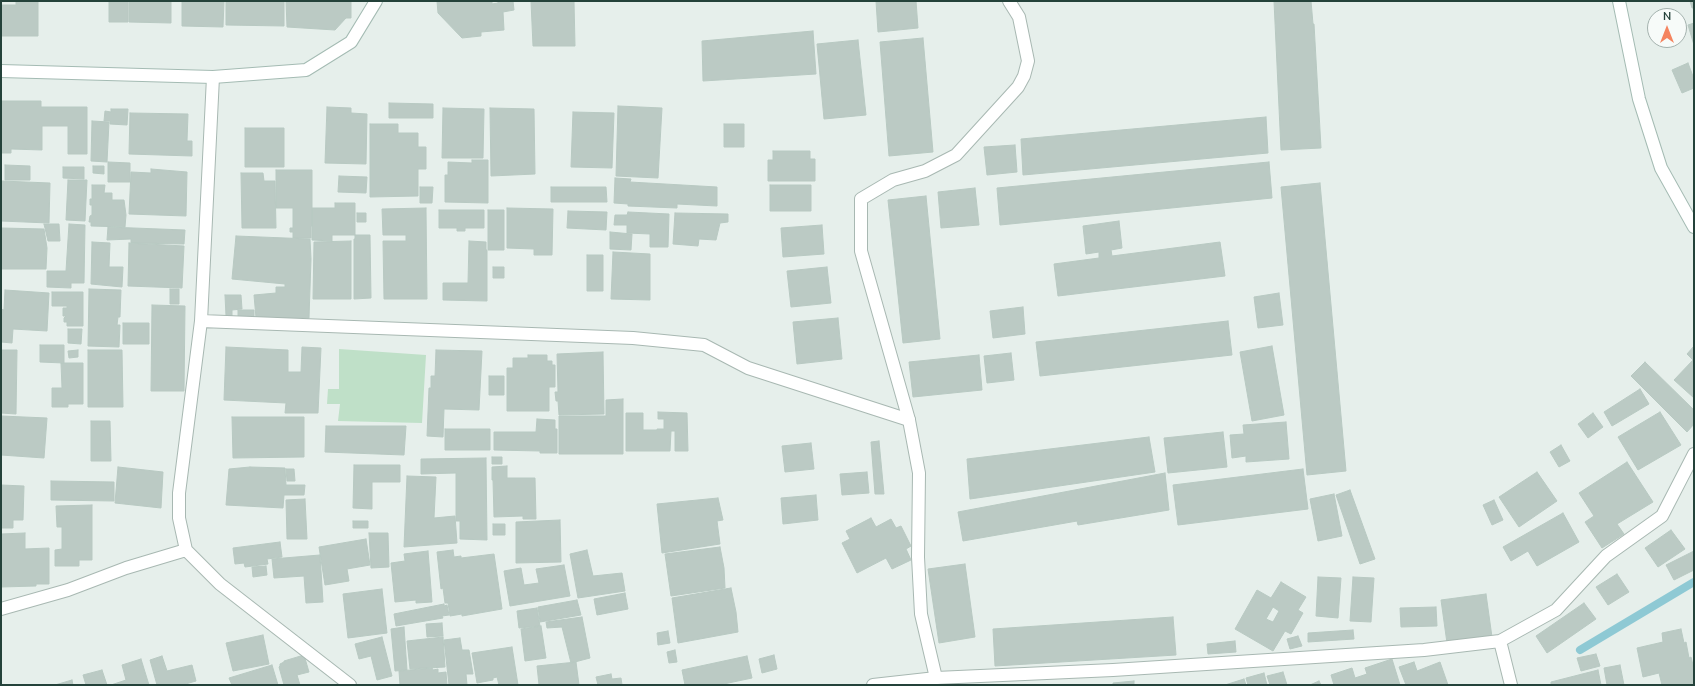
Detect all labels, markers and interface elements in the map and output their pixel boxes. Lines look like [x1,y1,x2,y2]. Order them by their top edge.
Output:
north arrow [1647,8,1687,48]
text: N [1663,9,1671,24]

